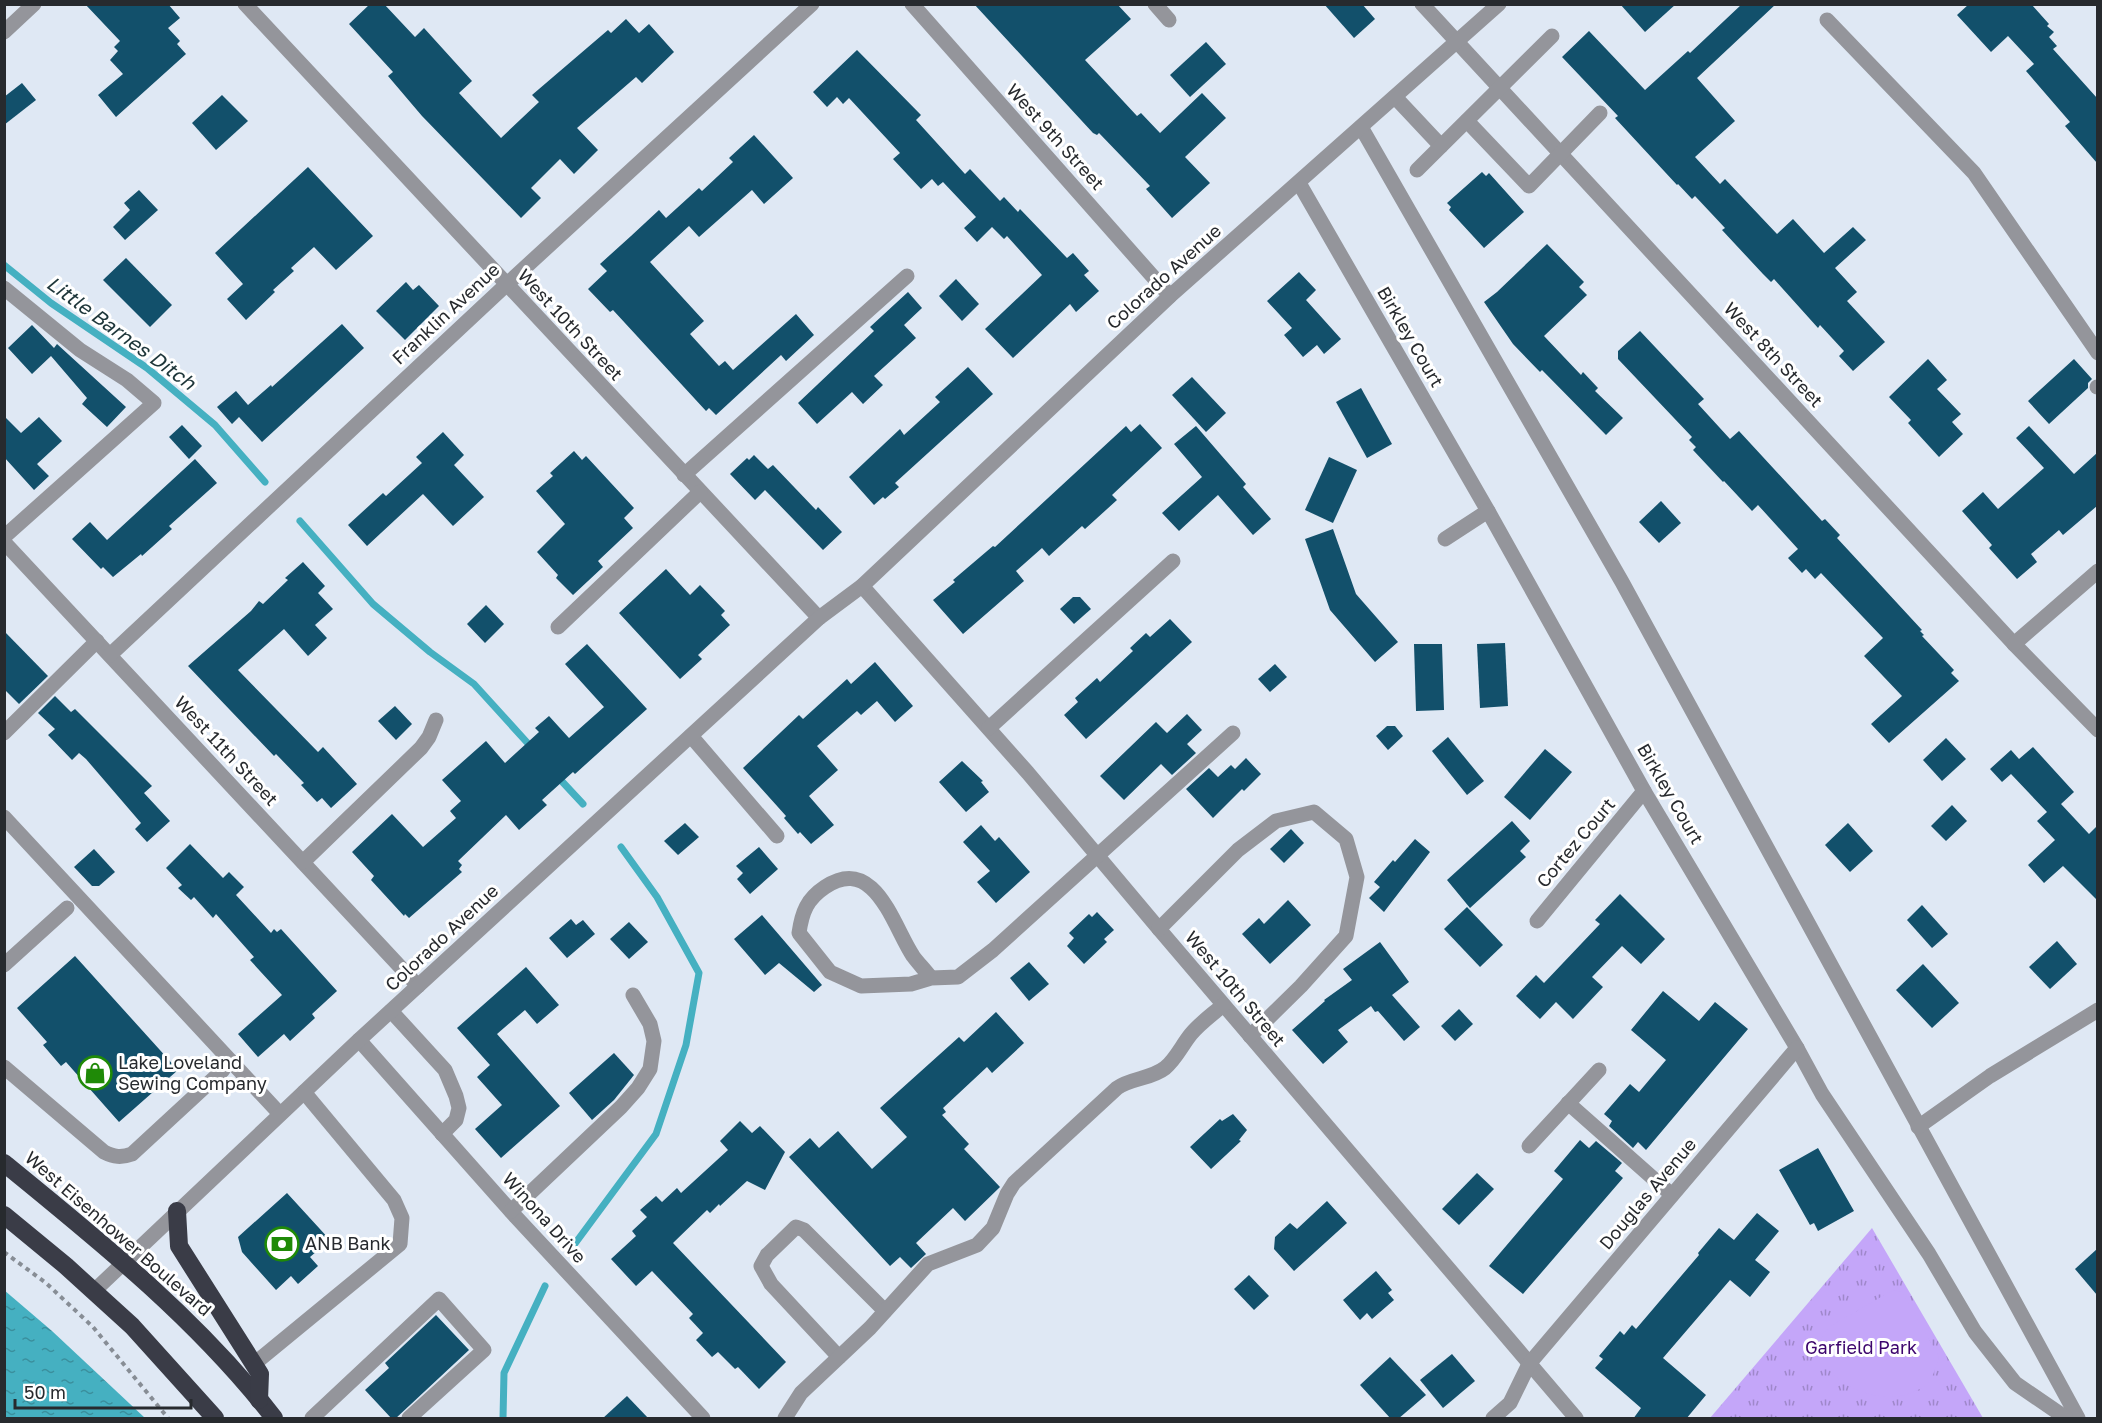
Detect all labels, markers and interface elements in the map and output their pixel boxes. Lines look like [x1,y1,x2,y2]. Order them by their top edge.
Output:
street label: West 9th Street [1002,79,1109,194]
street label: Colorado Avenue [1102,219,1225,333]
street label: Franklin Avenue [387,258,504,369]
street label: West 10th Street [514,264,628,385]
water label: Little Barnes Ditch [43,270,201,395]
street label: Birkley Court [1373,282,1449,391]
street label: West 8th Street [1720,297,1828,411]
street label: West 11th Street [170,691,283,810]
street label: Birkley Court [1633,739,1709,848]
street label: Cortez Court [1531,793,1619,892]
street label: Colorado Avenue [380,879,502,995]
street label: West 10th Street [1181,926,1291,1051]
place label: Lake Loveland Sewing Company [118,1051,267,1094]
shop icon: Lake Loveland Sewing Company [77,1055,113,1091]
street label: Douglas Avenue [1594,1133,1700,1254]
street label: West Eisenhower Boulevard [21,1146,217,1320]
street label: Winona Drive [498,1167,591,1267]
bank icon: ANB Bank [264,1226,300,1262]
place label: ANB Bank [305,1232,391,1254]
park label: Garfield Park [1805,1336,1917,1358]
scale bar [15,1372,190,1410]
text: 50 m [24,1381,66,1403]

